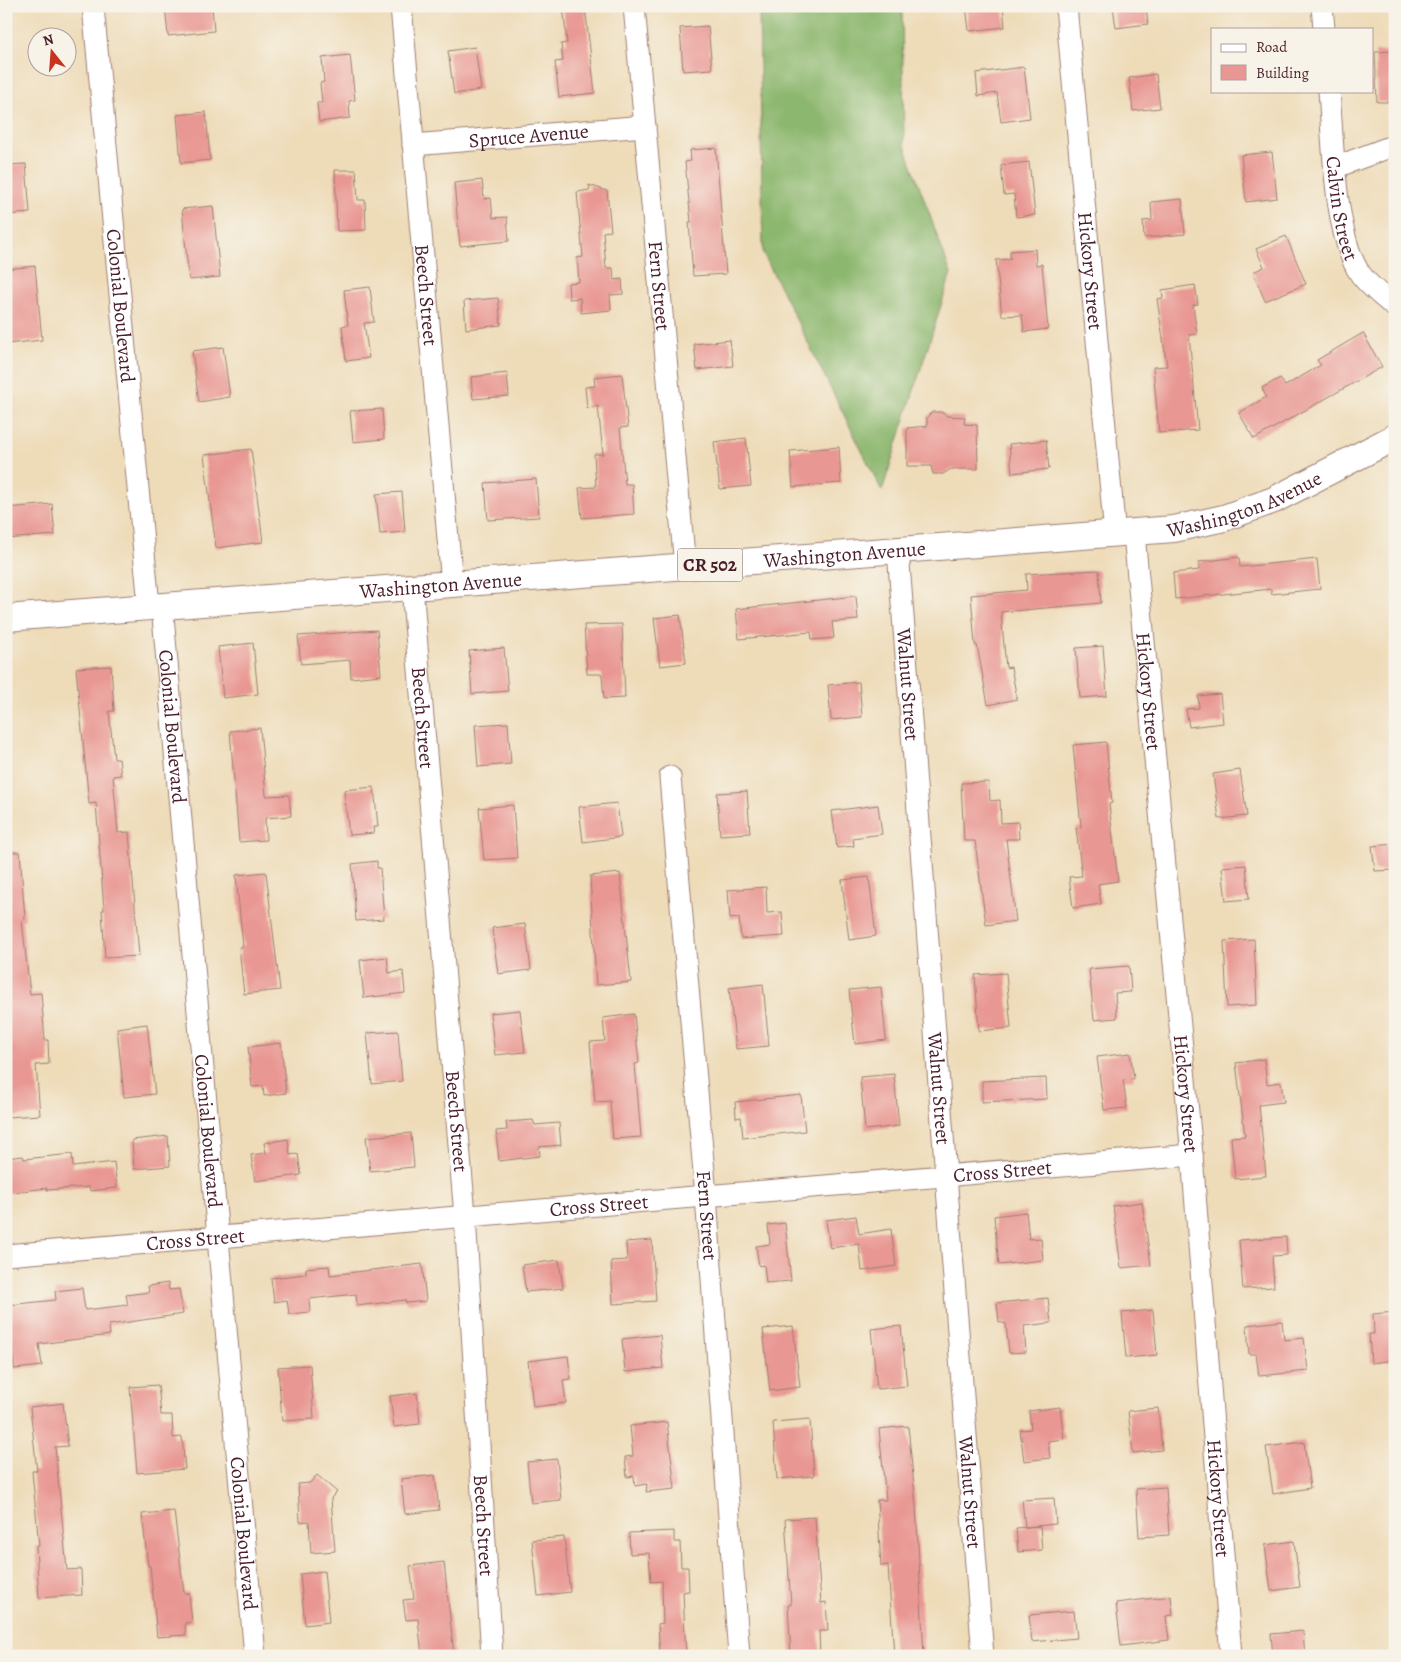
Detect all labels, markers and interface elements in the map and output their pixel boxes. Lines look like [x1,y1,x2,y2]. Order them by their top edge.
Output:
north arrow [28,28,78,78]
legend [1211,28,1374,92]
text: N [41,29,56,51]
text: Road [1256,37,1288,57]
text: Building [1256,63,1309,83]
street label: Spruce Avenue [468,117,590,154]
street label: Calvin Street [1320,155,1365,265]
street label: Hickory Street [1072,211,1109,332]
street label: Colonial Boulevard [100,228,142,384]
street label: Fern Street [642,240,677,332]
street label: Beech Street [409,243,444,347]
street label: Washington Avenue [1163,464,1326,544]
street label: Washington Avenue [761,534,927,574]
road number: CR 502 [678,548,742,582]
street label: Washington Avenue [358,565,523,605]
street label: Walnut Street [890,626,926,742]
street label: Hickory Street [1130,631,1168,752]
street label: Colonial Boulevard [153,648,193,805]
street label: Beech Street [405,666,441,770]
street label: Walnut Street [921,1030,957,1146]
street label: Hickory Street [1167,1033,1205,1154]
street label: Colonial Boulevard [188,1053,229,1209]
street label: Beech Street [439,1069,475,1173]
street label: Cross Street [952,1153,1053,1189]
street label: Fern Street [690,1169,724,1262]
street label: Cross Street [549,1187,650,1223]
street label: Cross Street [145,1221,246,1257]
street label: Walnut Street [953,1434,988,1550]
street label: Hickory Street [1201,1438,1237,1559]
street label: Colonial Boulevard [224,1455,264,1612]
street label: Beech Street [467,1473,501,1577]

